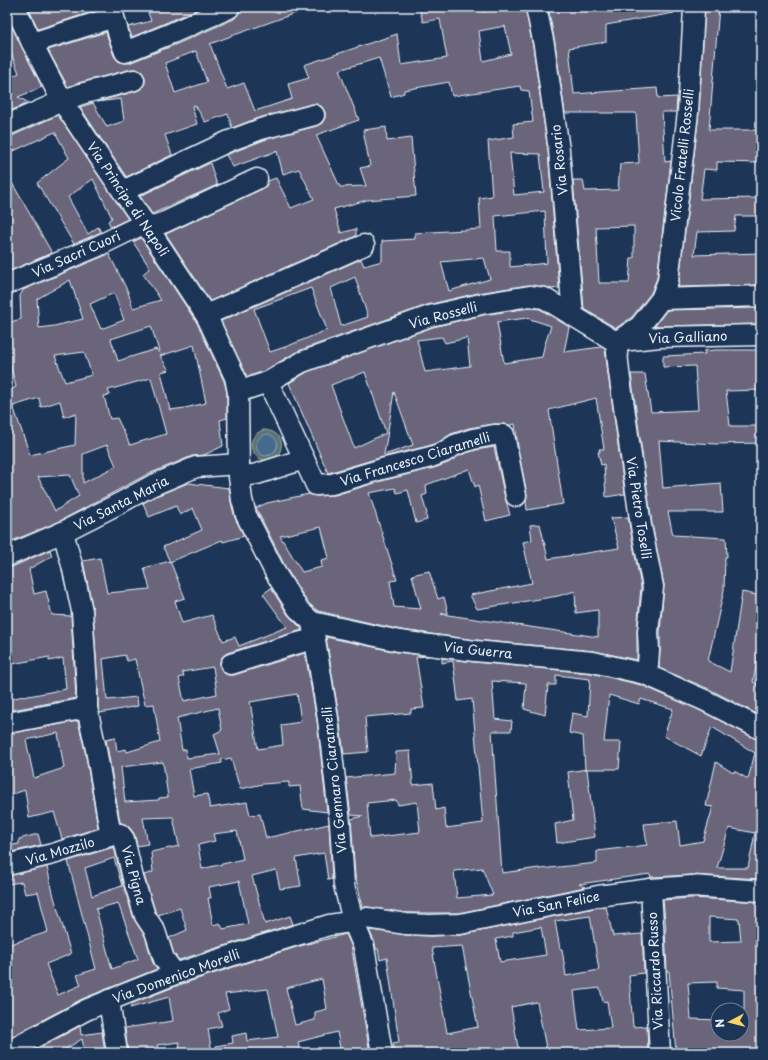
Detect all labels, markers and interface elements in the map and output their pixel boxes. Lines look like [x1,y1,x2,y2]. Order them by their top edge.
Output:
street label: Vicolo Fratelli Rosselli [665,88,698,222]
street label: Via Rosario [545,124,572,196]
street label: Via Principe di Napoli [83,138,174,260]
street label: Via Sacri Cuori [29,226,123,282]
street label: Via Rosselli [407,296,479,333]
street label: Via Galliano [648,326,728,347]
street label: Via Francesco Ciaramelli [338,427,492,490]
street label: Via Pietro Toselli [622,455,657,560]
street label: Via Santa Maria [70,470,172,535]
street label: Via Guerra [443,636,514,663]
street label: Via Gennaro Ciaramelli [316,706,351,854]
street label: Via Mozzilo [23,832,97,869]
street label: Via Pigna [117,843,152,907]
street label: Via San Felice [511,886,601,921]
street label: Via Riccardo Russo [642,912,667,1030]
street label: Via Domenico Morelli [110,944,242,1007]
north arrow [710,1002,750,1042]
text: N [711,1018,729,1029]

